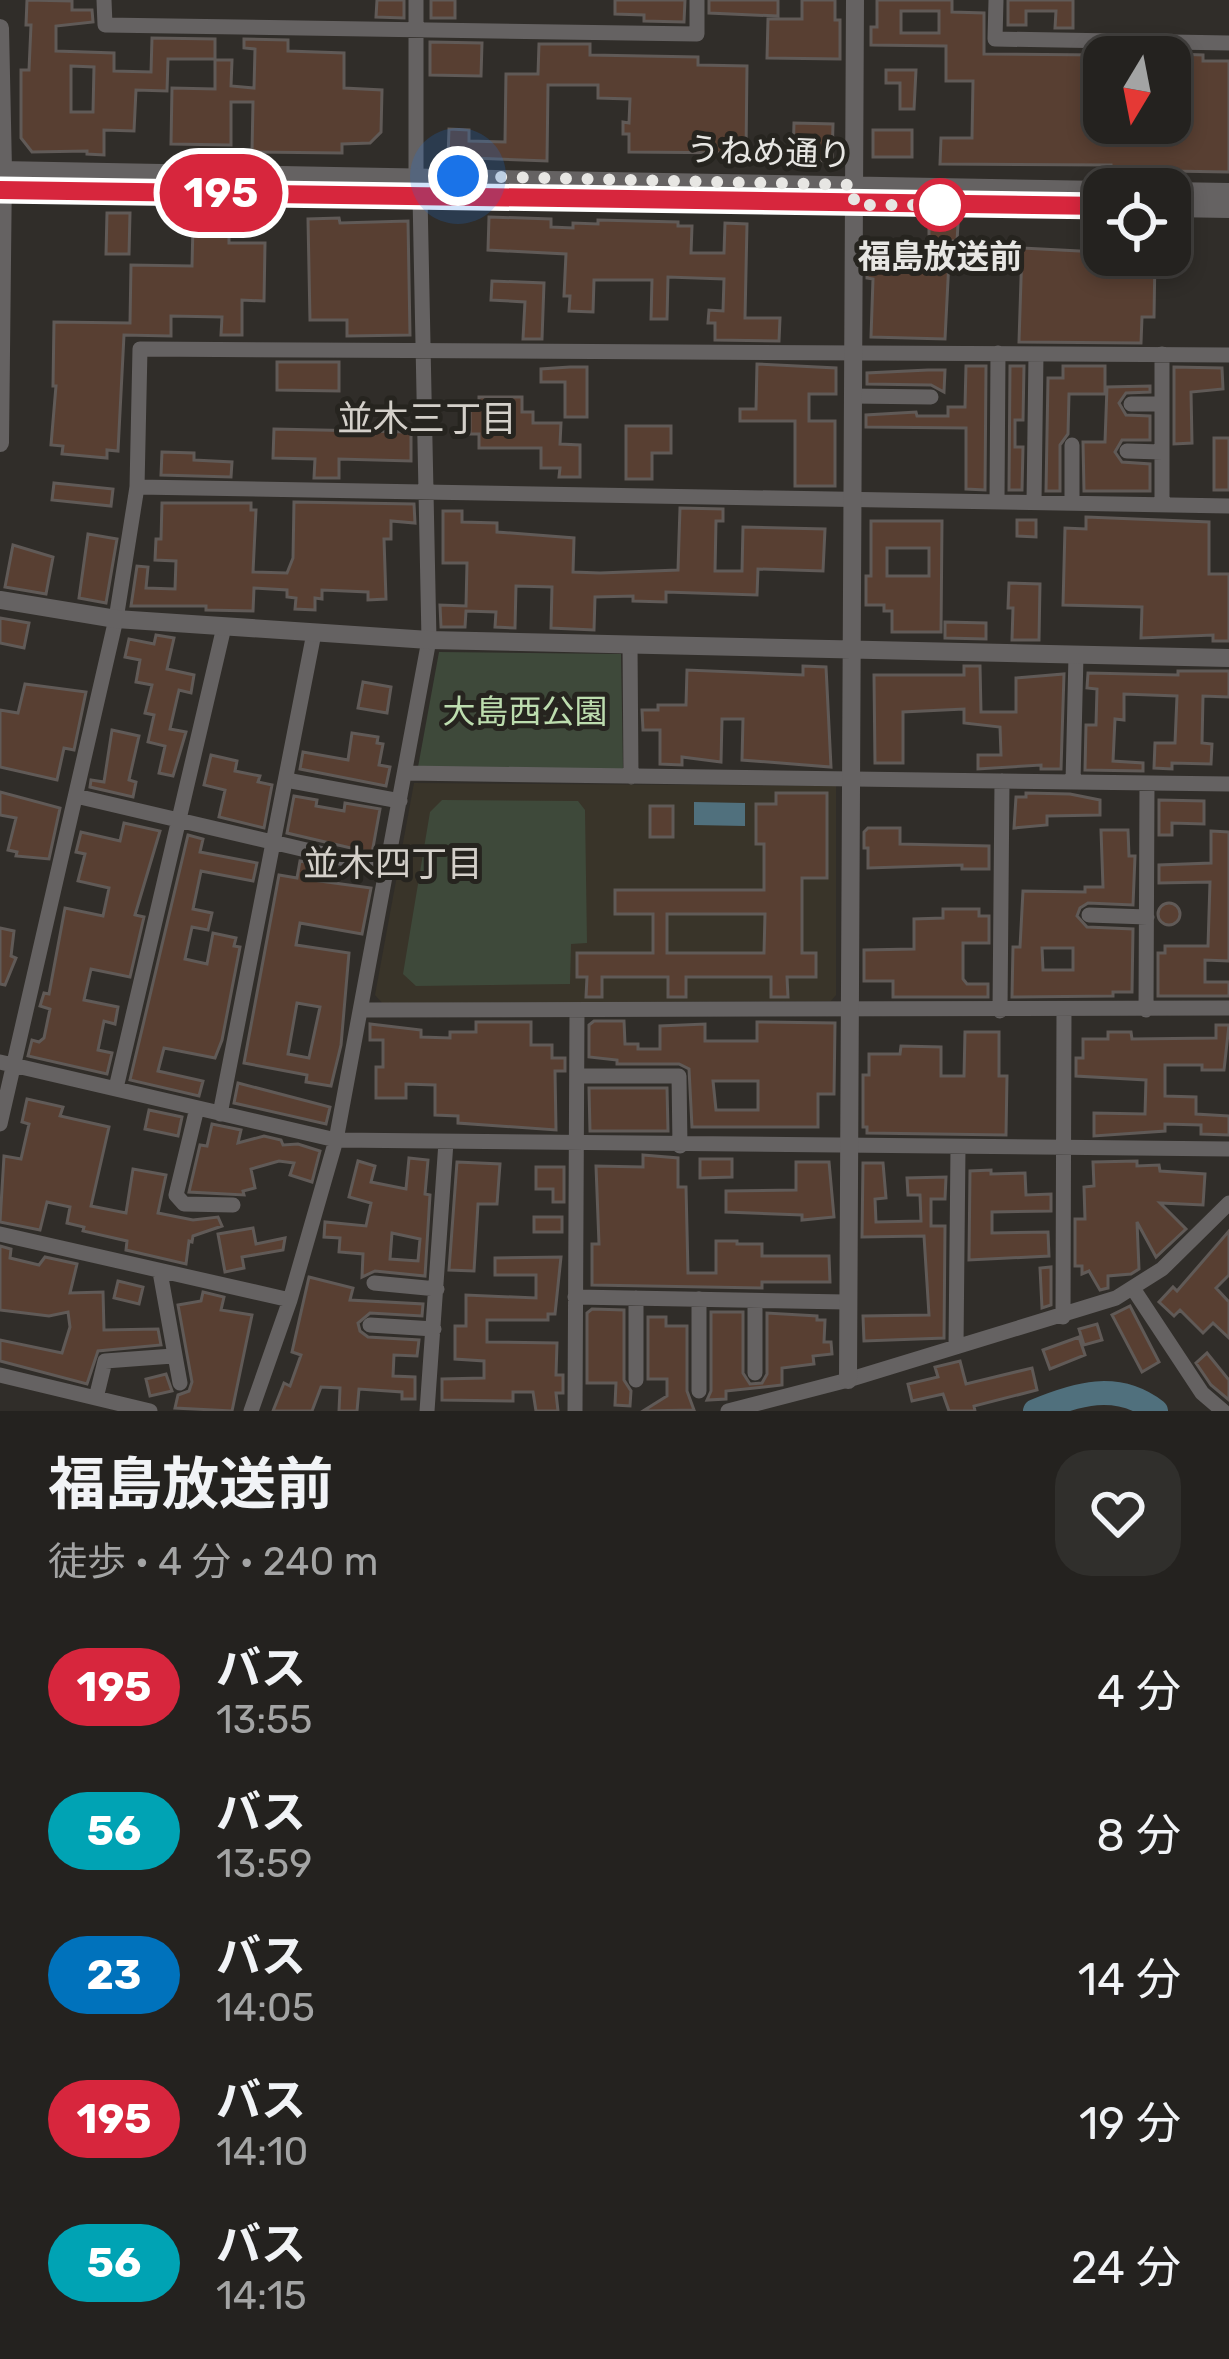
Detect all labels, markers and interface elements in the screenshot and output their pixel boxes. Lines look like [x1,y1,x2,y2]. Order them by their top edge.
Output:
north arrow [1083,36,1191,144]
map controls [1083,36,1191,276]
street label: うねめ通り [686,130,852,174]
your location [428,146,488,206]
line badge: 195 [152,154,290,232]
text: 195 [184,168,258,218]
button: locate [1083,168,1191,276]
marker: 福島放送前 [915,180,965,230]
place label: 福島放送前 [858,237,1023,276]
district label: 並木三丁目 [337,397,517,440]
park label: 大島西公園 [443,692,608,731]
district label: 並木四丁目 [303,842,483,885]
button: heart [1055,1450,1181,1576]
text: 福島放送前 [48,1451,333,1518]
text: 徒歩 · 4 分 · 240 m [48,1539,378,1585]
text: バス [216,1642,306,1695]
text: 195 [77,1662,151,1712]
text: 4 分 [1097,1665,1181,1718]
text: 13:55 [216,1697,312,1743]
text: バス [216,1786,306,1839]
text: 56 [87,1806,141,1856]
text: 8 分 [1096,1809,1181,1862]
text: 13:59 [216,1841,312,1887]
text: バス [216,1930,306,1983]
text: 23 [87,1950,141,2000]
text: 14 分 [1078,1953,1181,2006]
text: 14:05 [216,1985,315,2031]
text: バス [216,2074,306,2127]
text: 195 [77,2094,151,2144]
text: 19 分 [1079,2097,1181,2150]
text: 14:10 [216,2129,308,2175]
text: バス [216,2218,306,2271]
text: 56 [87,2238,141,2288]
text: 24 分 [1071,2241,1181,2294]
text: 14:15 [216,2273,307,2319]

